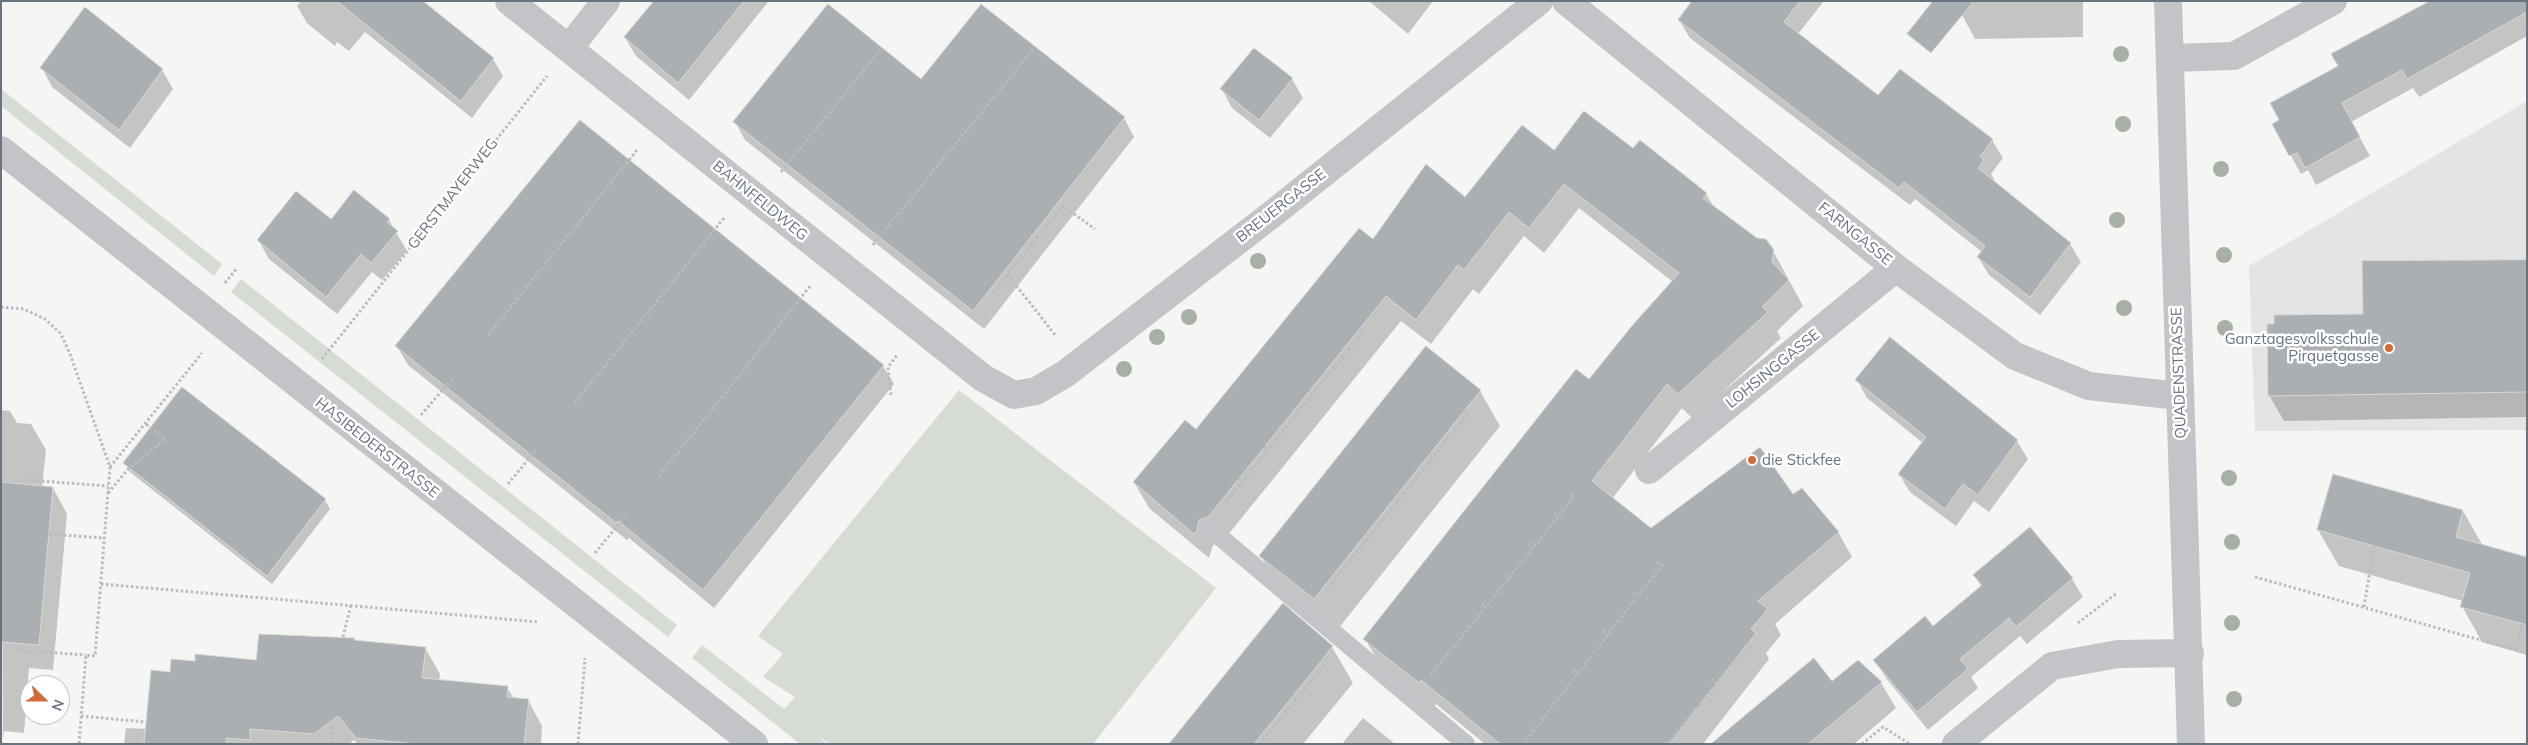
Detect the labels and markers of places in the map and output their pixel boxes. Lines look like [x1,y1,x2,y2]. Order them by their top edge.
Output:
place label: Ganztagesvolksschule Pirquetgasse [2225,330,2379,365]
marker: Ganztagesvolksschule Pirquetgasse [2383,342,2395,354]
place label: die Stickfee [1762,451,1841,469]
marker: die Stickfee [1746,454,1758,466]

